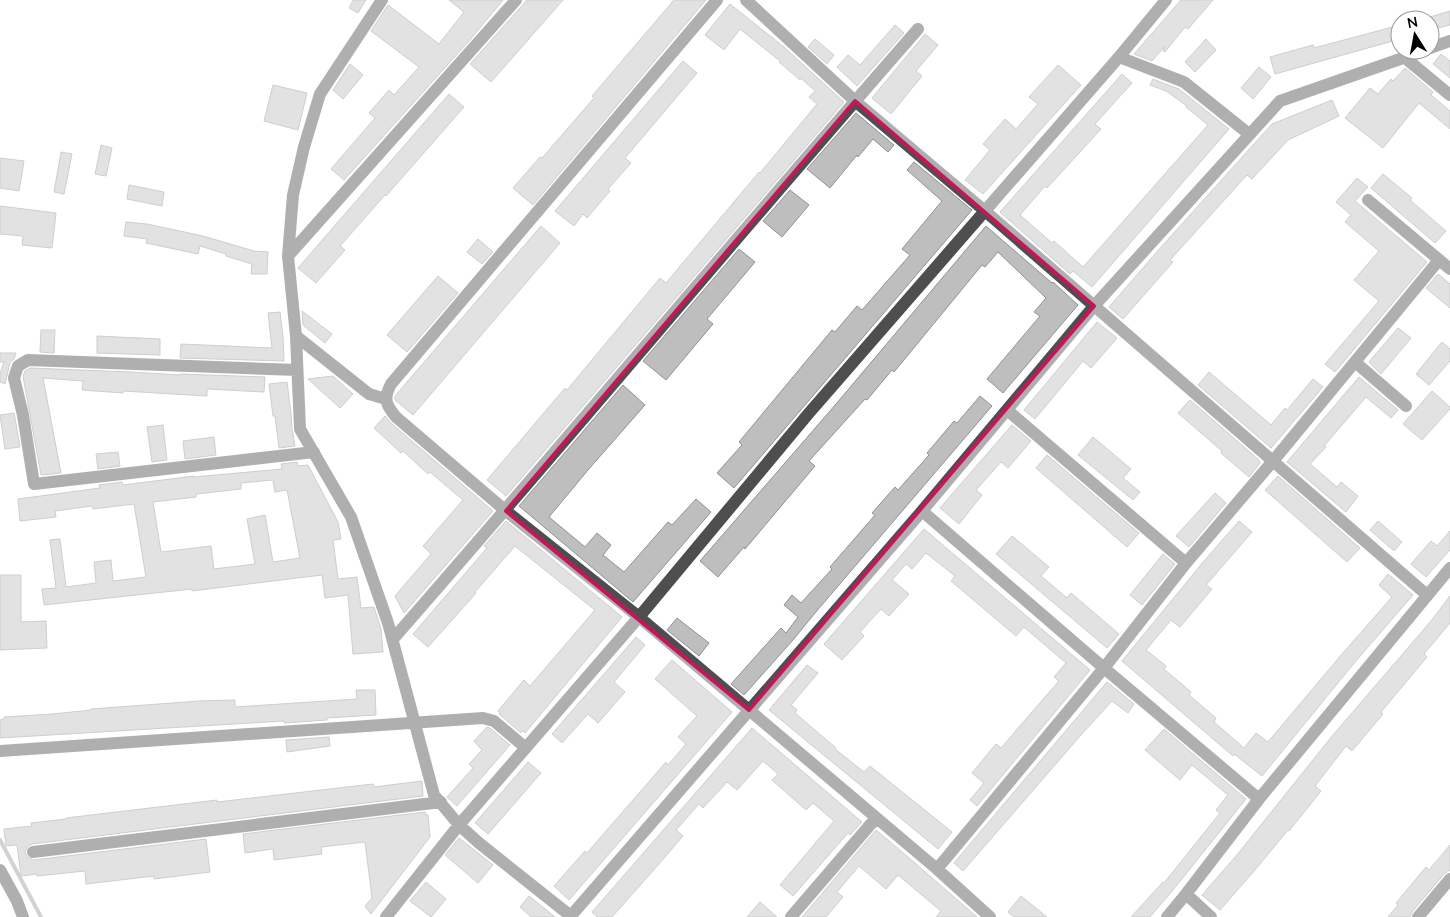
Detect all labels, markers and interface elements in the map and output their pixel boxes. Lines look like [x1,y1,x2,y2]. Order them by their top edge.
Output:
north arrow [1390,10,1440,60]
text: N [1406,12,1420,33]

